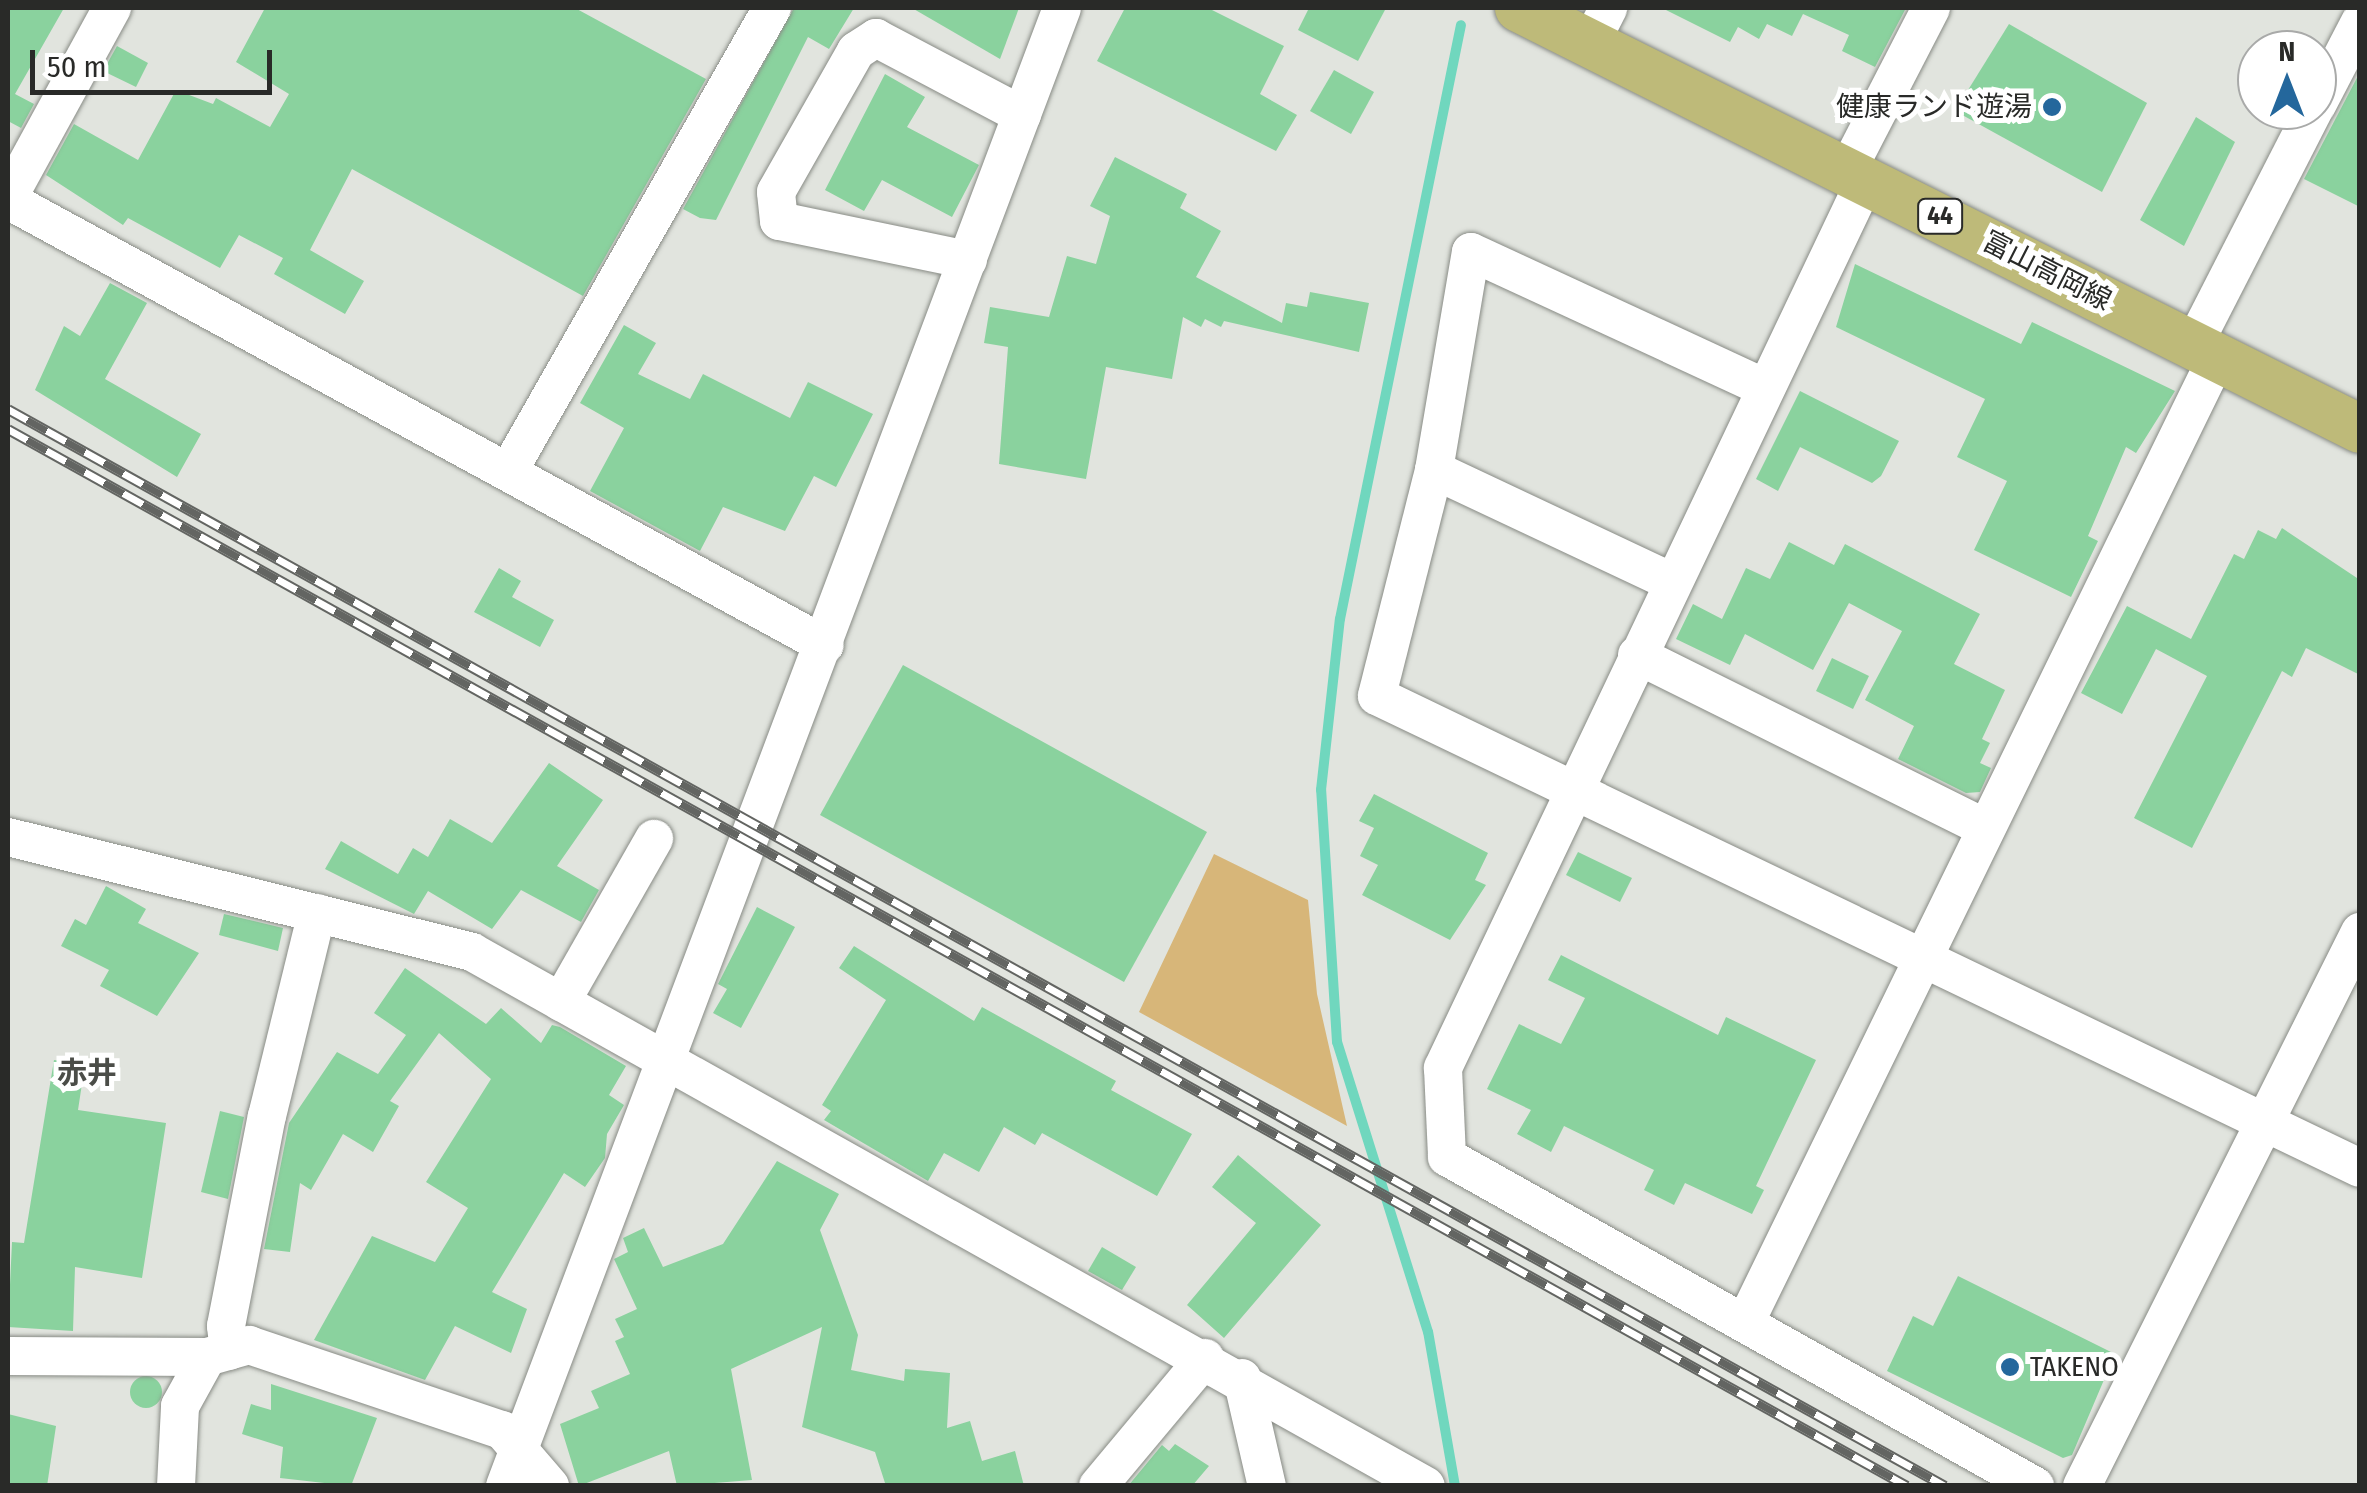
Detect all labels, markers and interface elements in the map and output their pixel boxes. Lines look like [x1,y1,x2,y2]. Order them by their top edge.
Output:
scale bar [35,30,278,92]
north arrow [2237,30,2337,130]
text: N [2279,35,2295,68]
text: 50 m [47,49,107,85]
place label: 健康ランド遊湯 [1836,90,2032,124]
marker: 健康ランド遊湯 [2041,96,2063,118]
road number: 44 [1915,196,1965,236]
street label: 富山高岡線 [1977,224,2117,318]
district label: 赤井 [57,1055,117,1091]
place label: TAKENO [2030,1350,2119,1384]
marker: TAKENO [1999,1356,2021,1378]

